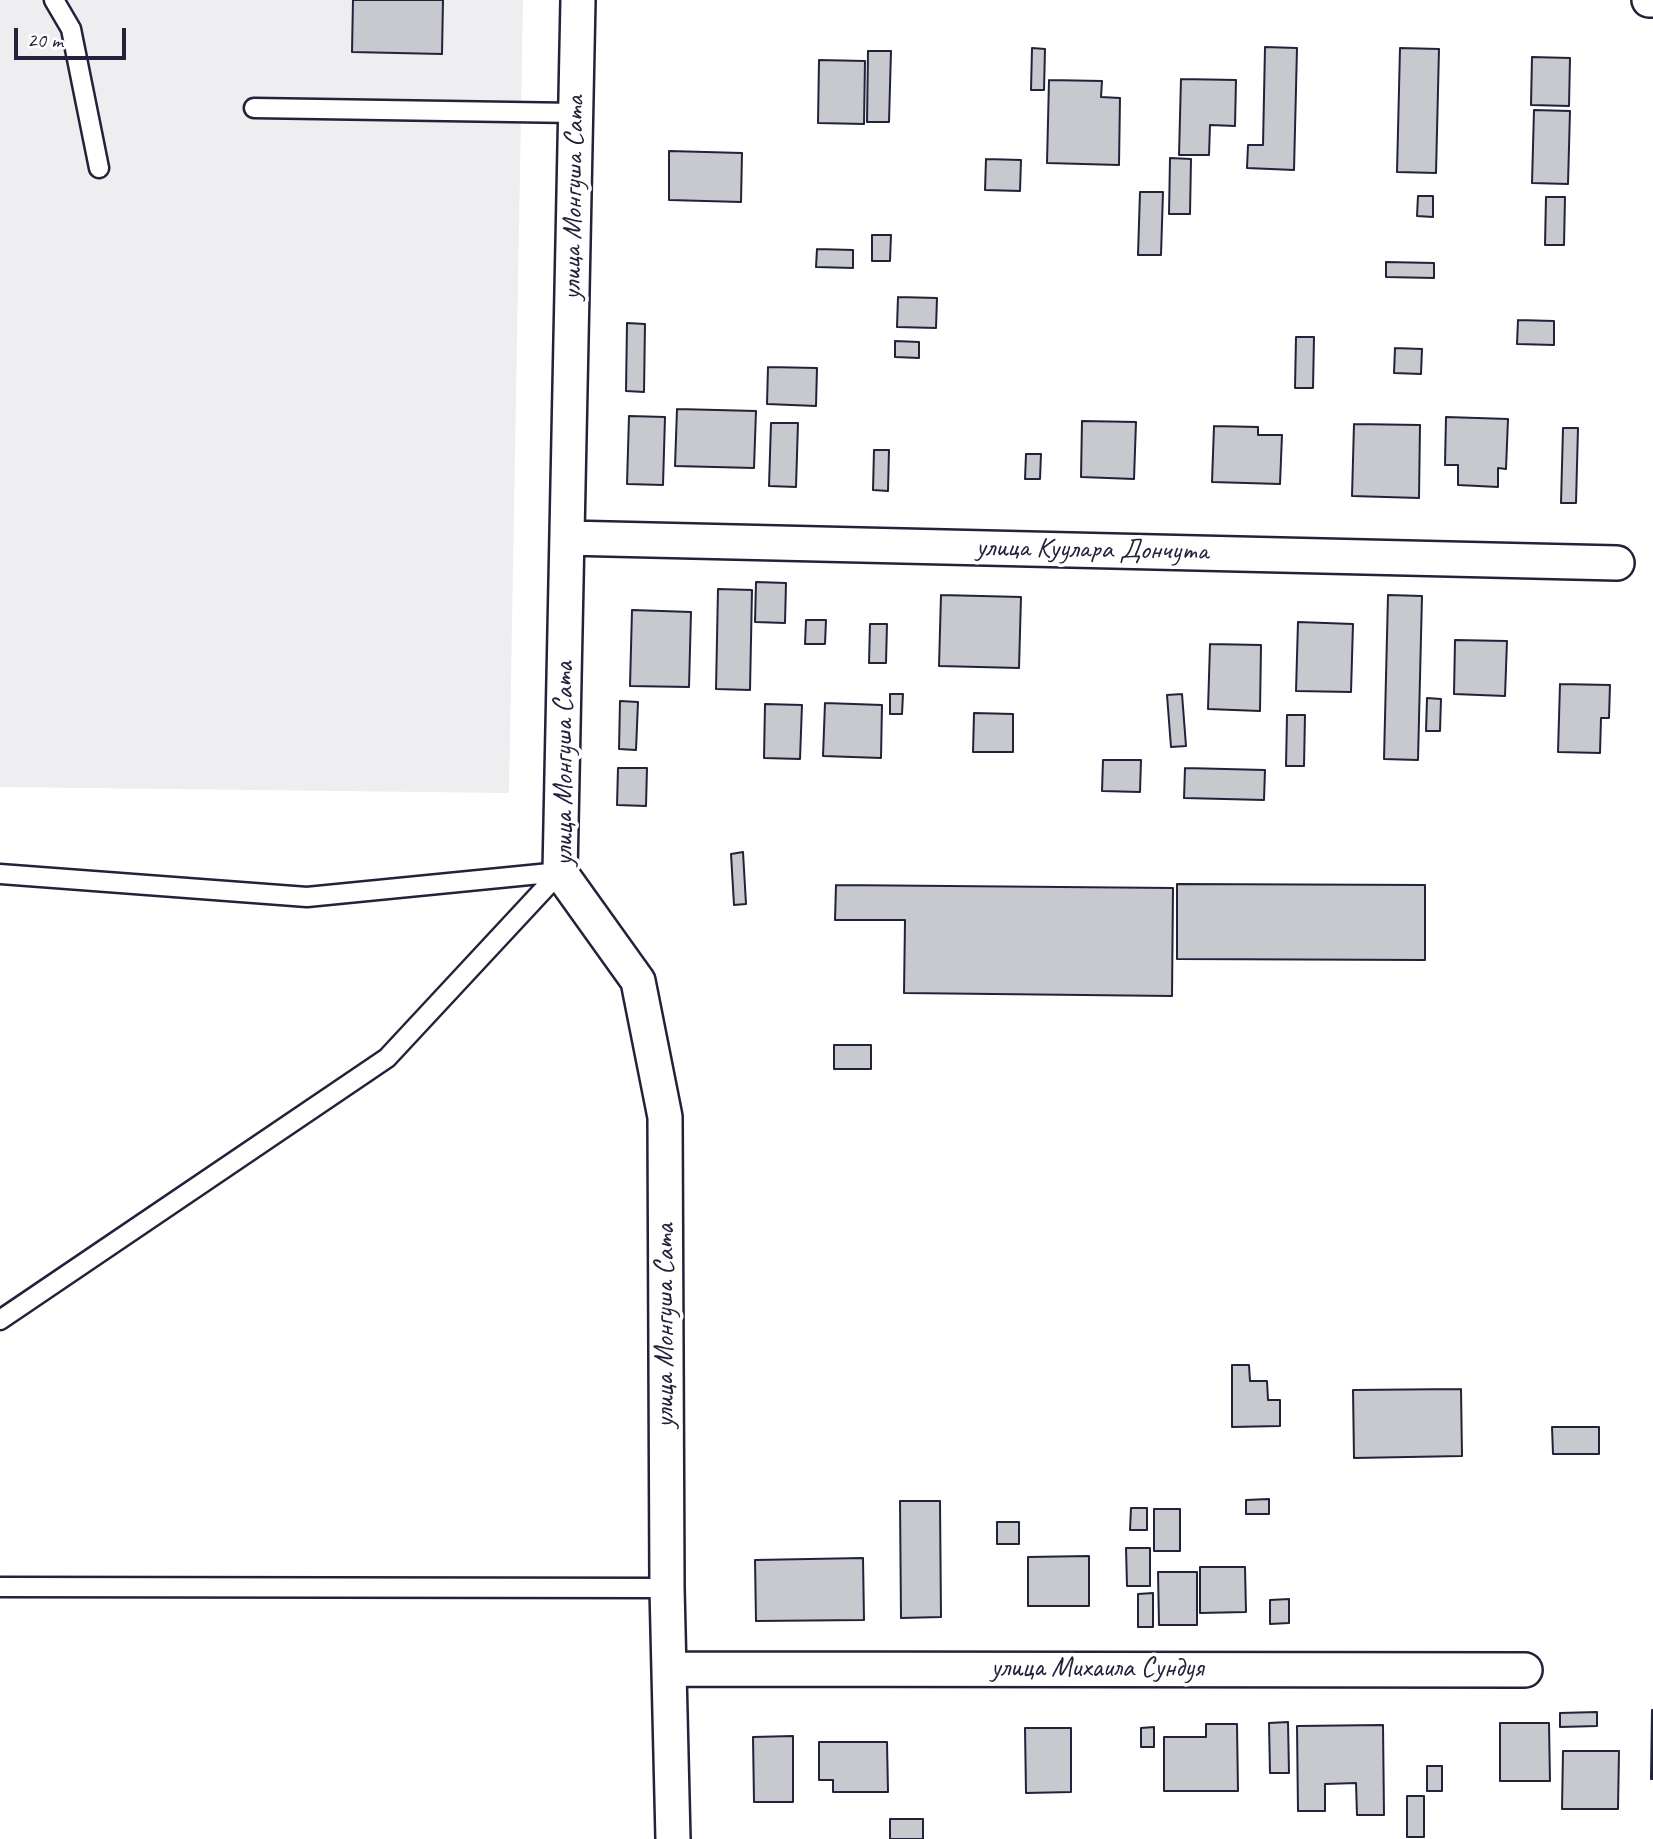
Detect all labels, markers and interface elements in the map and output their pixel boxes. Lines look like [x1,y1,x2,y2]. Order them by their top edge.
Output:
scale bar [18,14,130,58]
text: 20 m [27,27,63,53]
street label: улица Монгуша Сата [555,96,593,300]
street label: улица Куулара Дончута [976,531,1208,569]
street label: улица Монгуша Сата [548,662,582,866]
street label: улица Монгуша Сата [649,1224,683,1428]
street label: улица Михаила Сундуя [991,1652,1203,1686]

